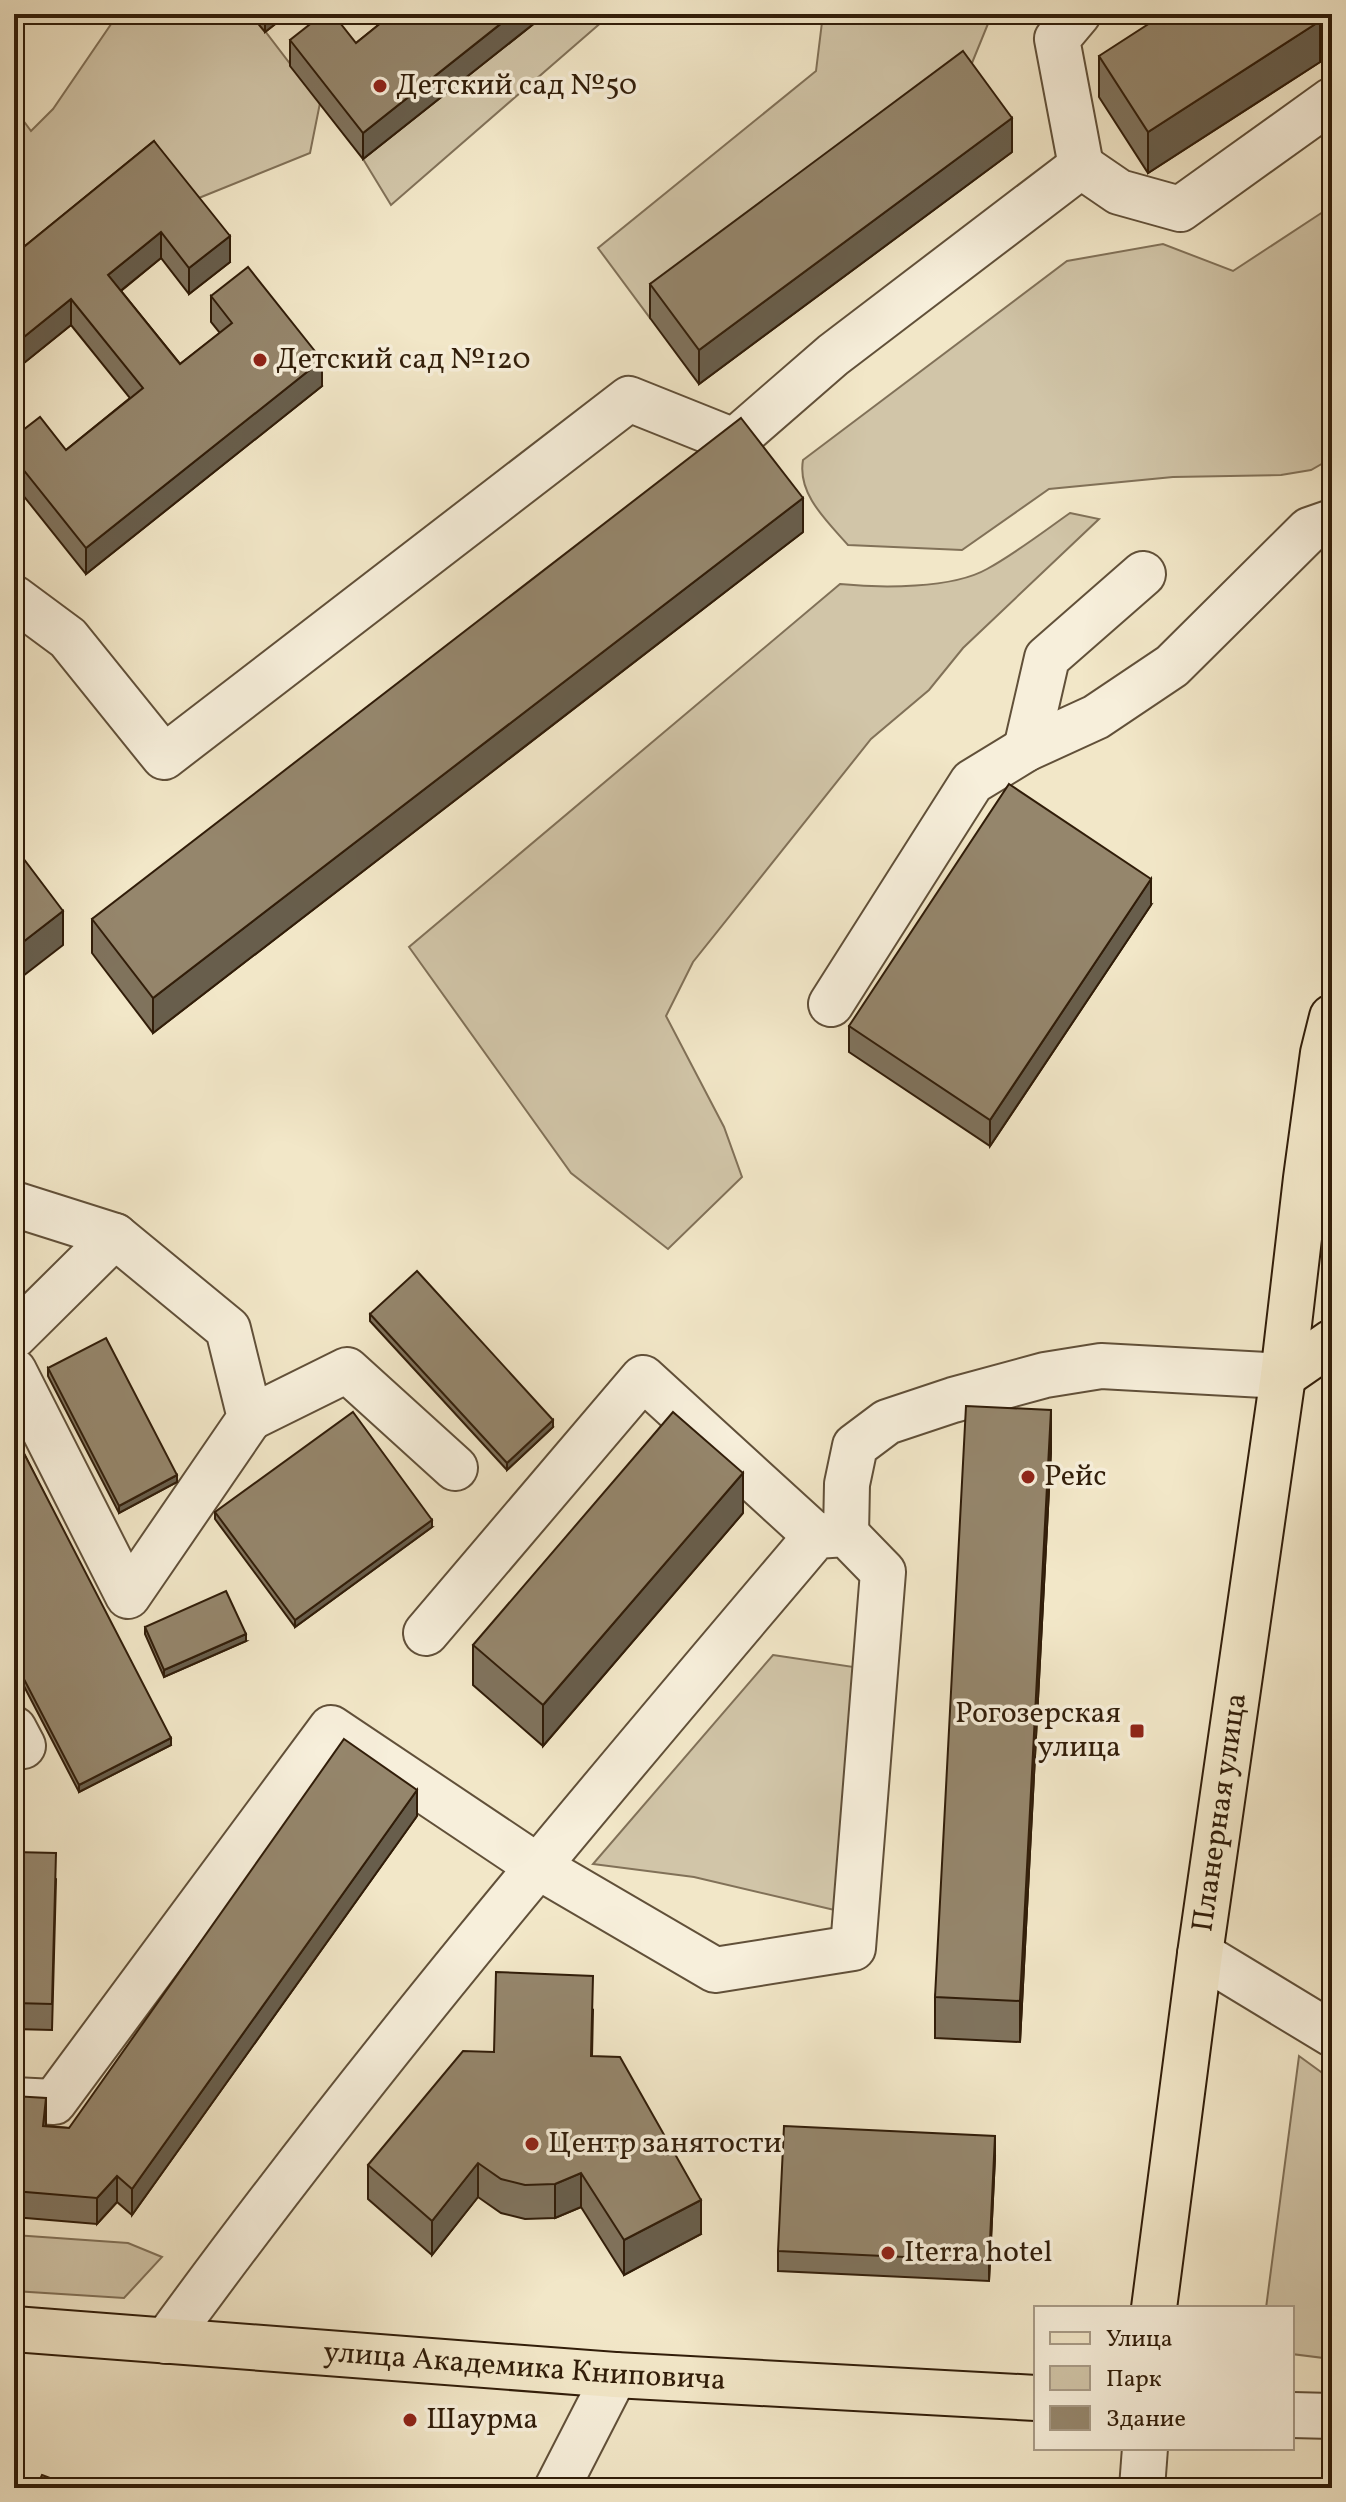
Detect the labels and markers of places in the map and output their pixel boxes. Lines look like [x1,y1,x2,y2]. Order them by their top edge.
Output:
place label: Детский сад №50 [396,65,637,107]
marker: Детский сад №50 [371,77,389,95]
place label: Детский сад №120 [276,339,531,381]
marker: Детский сад №120 [251,351,269,369]
place label: Рейс [1044,1456,1107,1498]
marker: Рейс [1019,1468,1037,1486]
place label: Рогозерская улица [955,1693,1121,1769]
marker: Рогозерская улица [1128,1722,1146,1740]
place label: Центр занятости [548,2123,782,2165]
marker: Центр занятости [523,2135,541,2153]
place label: Iterra hotel [904,2232,1052,2274]
marker: Iterra hotel [879,2244,897,2262]
place label: Шаурма [426,2399,538,2441]
marker: Шаурма [401,2411,419,2429]

